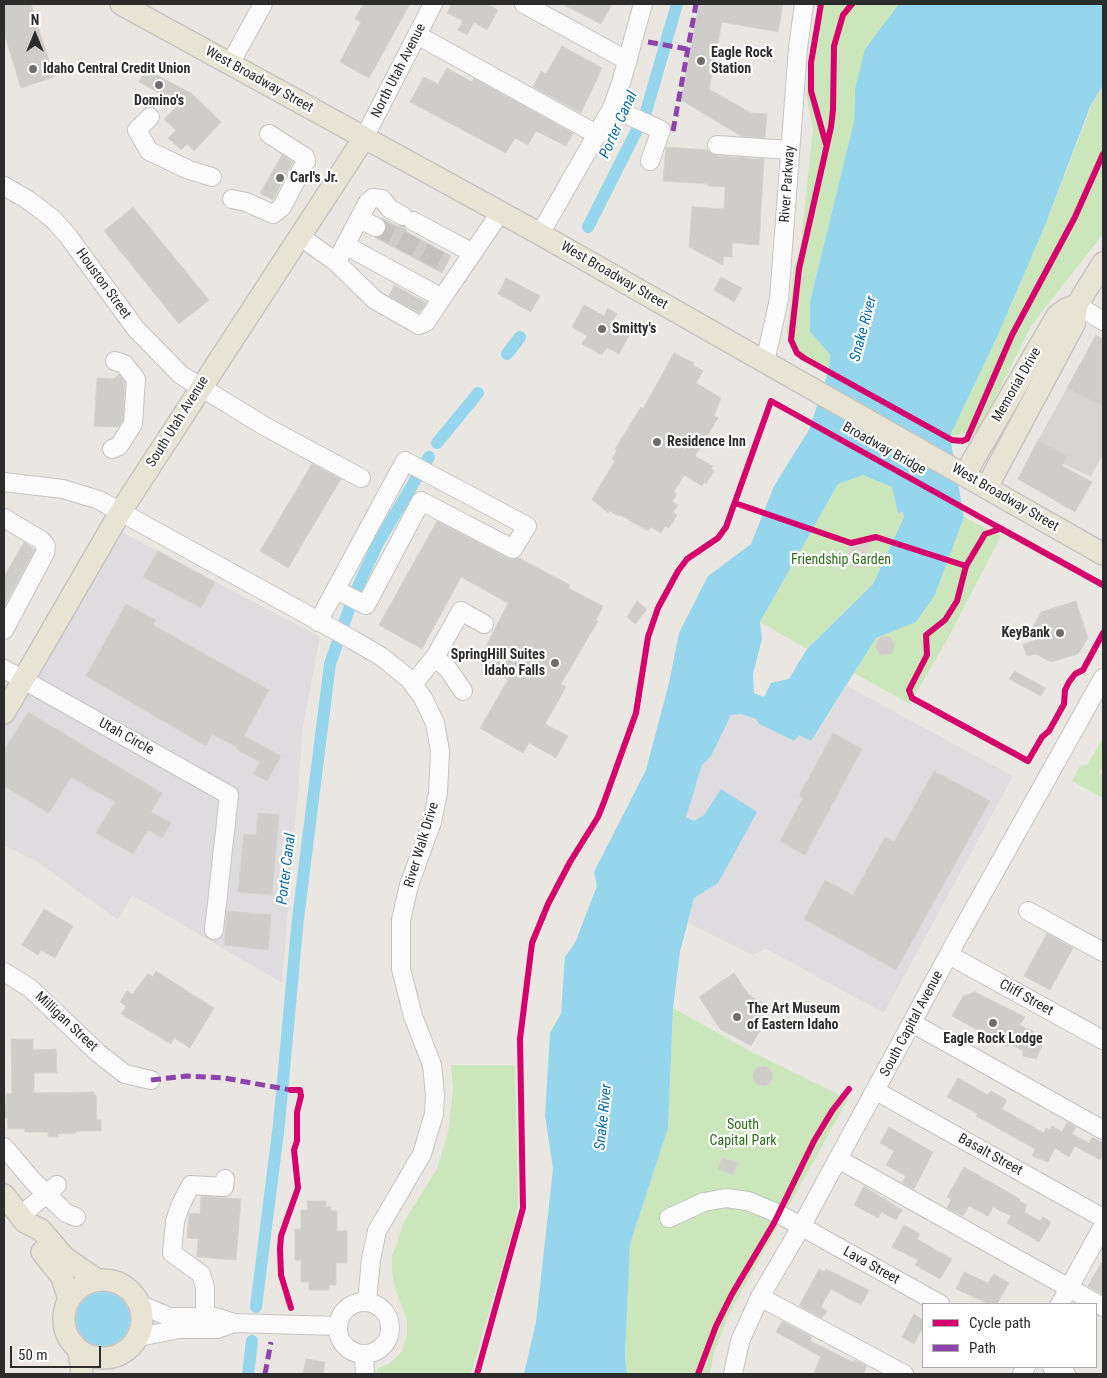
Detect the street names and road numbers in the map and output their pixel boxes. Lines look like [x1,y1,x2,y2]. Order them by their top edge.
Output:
street label: North Utah Avenue [368,21,430,121]
street label: West Broadway Street [202,43,316,117]
street label: River Parkway [777,145,799,223]
street label: West Broadway Street [558,239,670,313]
street label: Houston Street [72,246,134,322]
street label: Memorial Drive [989,345,1045,425]
street label: South Utah Avenue [143,373,213,471]
street label: Broadway Bridge [839,419,929,479]
street label: West Broadway Street [949,461,1061,535]
street label: Utah Circle [96,715,156,759]
street label: River Walk Drive [401,800,443,890]
street label: South Capital Avenue [877,968,947,1080]
street label: Cliff Street [996,976,1056,1020]
street label: Milligan Street [31,989,101,1055]
street label: Basalt Street [955,1130,1025,1180]
street label: Lava Street [840,1244,902,1288]

